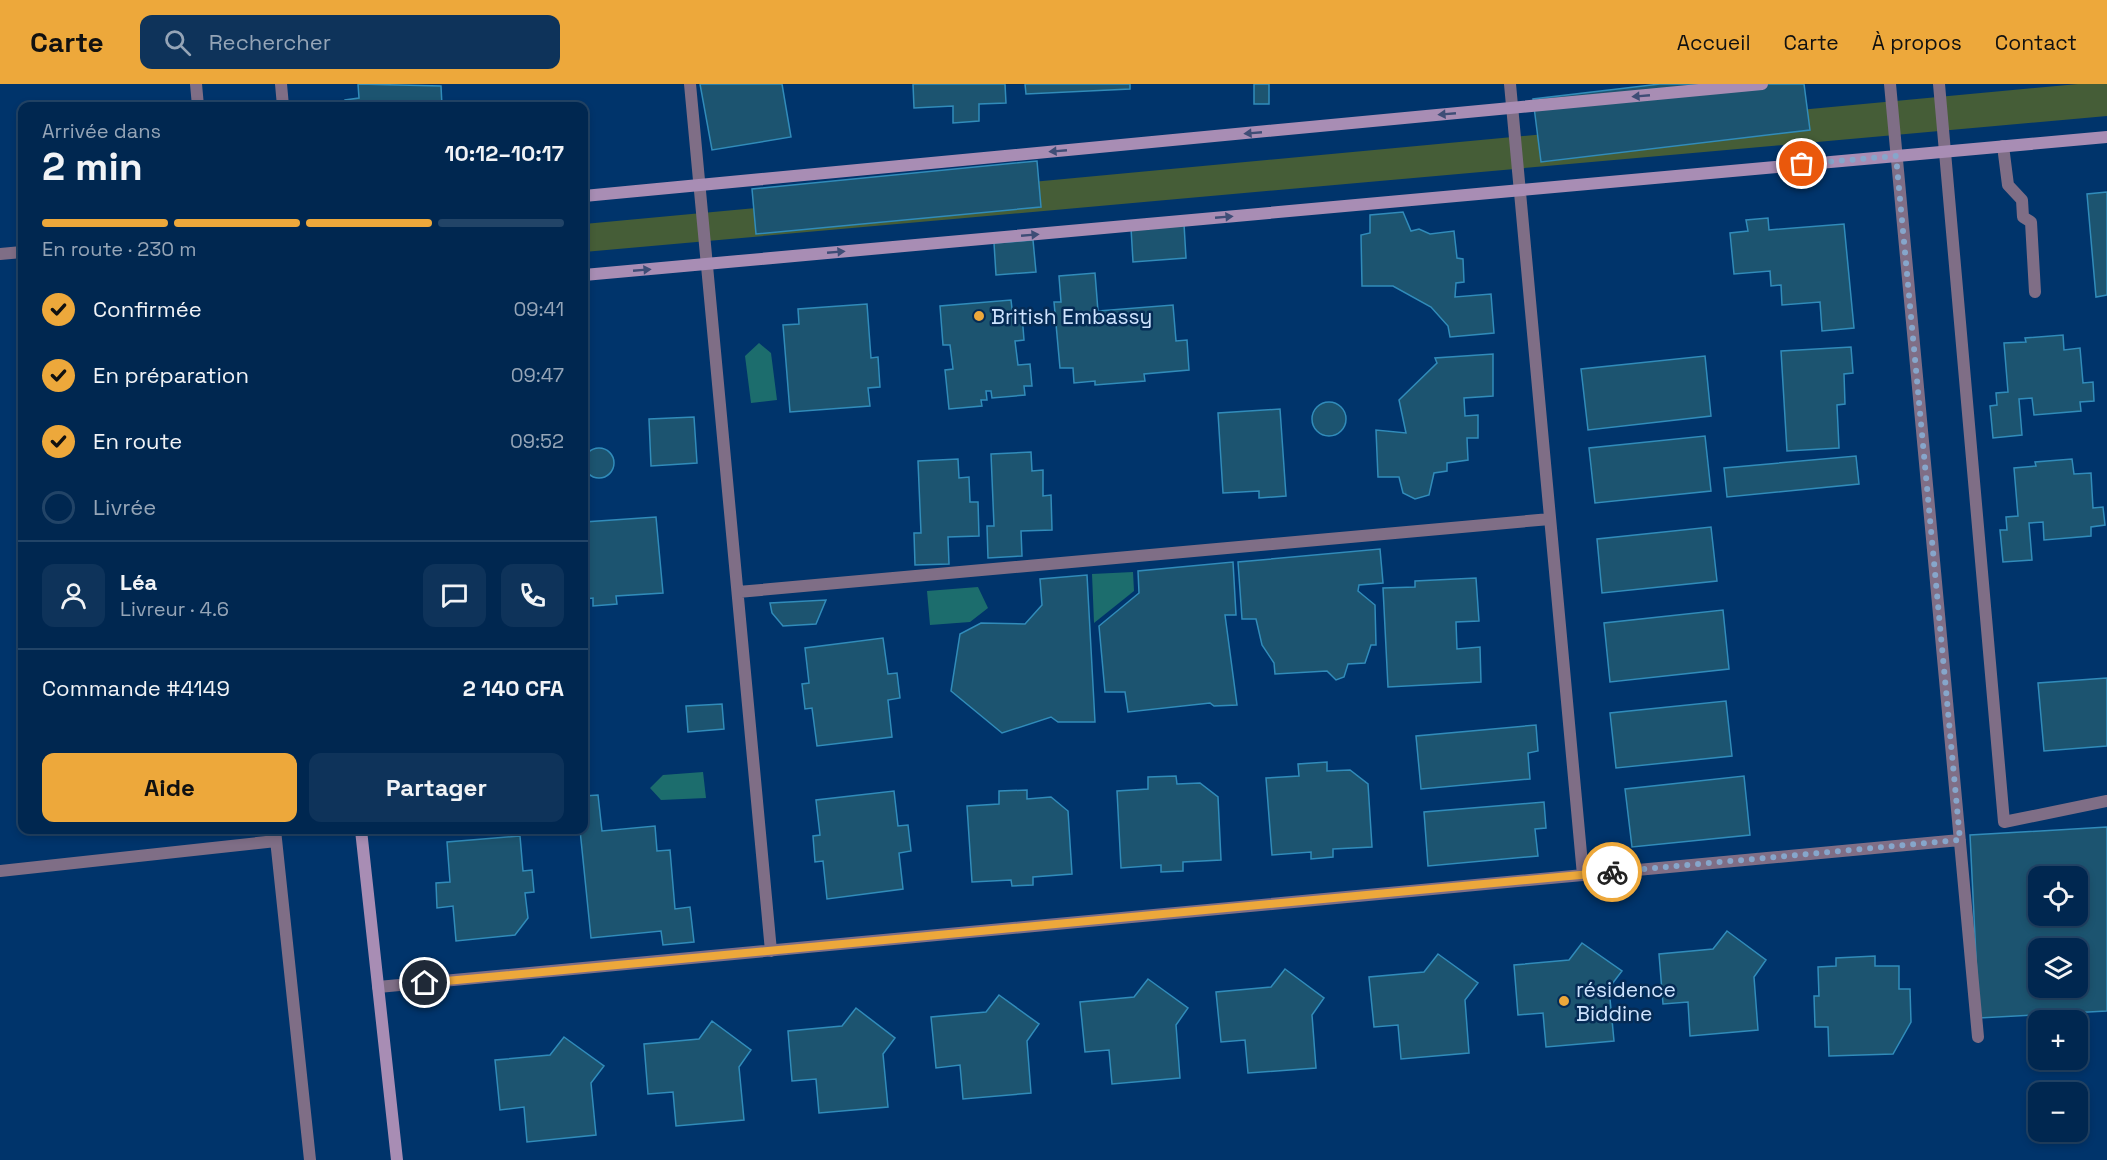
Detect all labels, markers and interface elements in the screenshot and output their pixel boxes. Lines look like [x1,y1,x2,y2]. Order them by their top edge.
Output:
search box [140,15,560,69]
text: Carte [30,24,104,60]
icon: search [161,26,194,59]
text: Rechercher [209,28,331,56]
text: Accueil [1677,29,1751,56]
text: Carte [1784,29,1839,56]
text: À propos [1872,29,1962,56]
text: Contact [1995,29,2077,56]
one-way arrow [1631,91,1650,101]
one-way arrow [1437,109,1456,119]
text: Arrivée dans [42,118,161,144]
one-way arrow [1243,128,1262,138]
pin [1776,138,1827,189]
text: 10:12–10:17 [444,139,564,167]
text: 2 min [42,142,143,191]
one-way arrow [1049,146,1068,156]
icon: bag [1785,147,1818,180]
one-way arrow [1215,212,1234,222]
one-way arrow [1021,230,1040,240]
text: En route · 230 m [42,236,196,262]
one-way arrow [827,247,846,257]
one-way arrow [632,265,651,275]
icon: check [42,293,75,326]
text: Confirmée [93,295,202,323]
text: 09:41 [514,296,564,322]
place label: British Embassy [991,303,1152,330]
marker: British Embassy [972,309,986,323]
icon: check [42,359,75,392]
text: En préparation [93,361,249,389]
text: 09:47 [511,362,564,388]
icon: check [42,425,75,458]
text: En route [93,427,182,455]
text: 09:52 [510,428,564,454]
text: Livrée [93,493,156,521]
button: person [42,564,105,627]
button: chat [423,564,486,627]
button: phone [501,564,564,627]
text: Léa [120,568,157,596]
text: Livreur · 4.6 [120,596,229,622]
text: Commande #4149 [42,674,230,702]
text: 2 140 CFA [463,674,564,702]
button: Aide [42,753,297,822]
button: Partager [309,753,564,822]
courier [1582,842,1642,902]
icon: bike [1596,856,1629,889]
map controls [2028,866,2088,1142]
button: locate [2028,866,2088,926]
button: layers [2028,938,2088,998]
pin [399,957,450,1008]
icon: home [408,966,441,999]
place label: résidence Biddine [1576,976,1676,1027]
marker: résidence Biddine [1557,994,1571,1008]
button: + [2028,1010,2088,1070]
button: − [2028,1082,2088,1142]

